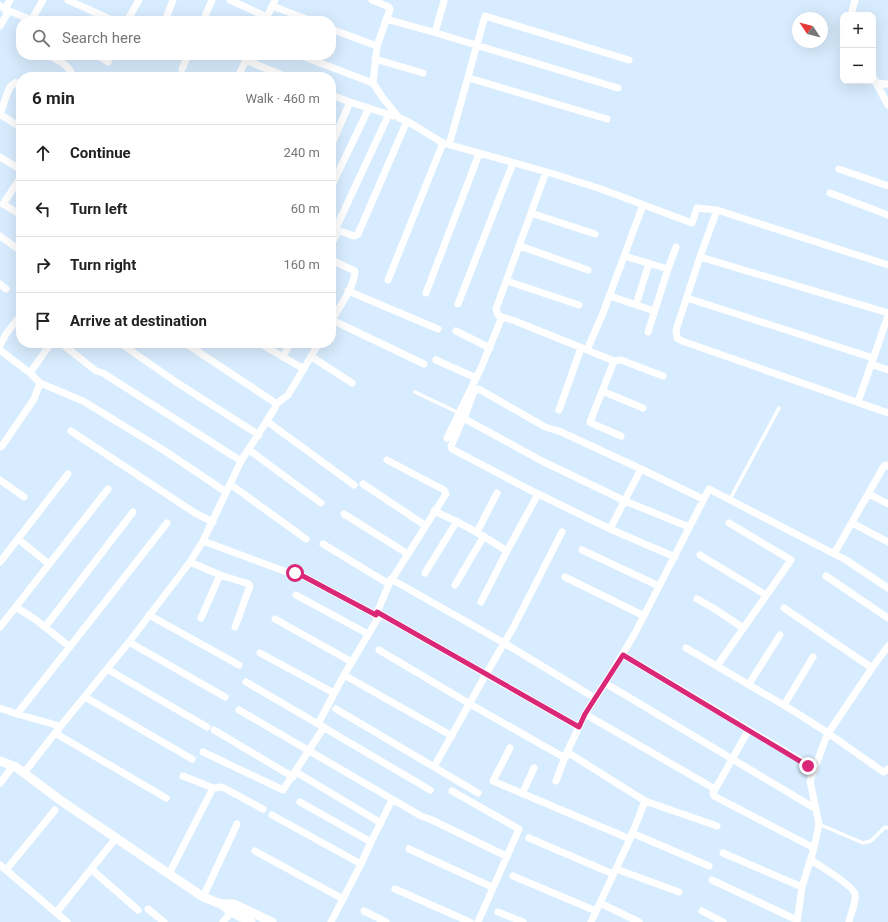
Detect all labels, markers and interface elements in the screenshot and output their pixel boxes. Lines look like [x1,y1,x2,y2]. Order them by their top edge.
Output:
north arrow [792,12,828,48]
map controls [840,12,876,84]
button: + [840,12,876,48]
search box [16,16,336,60]
icon: search [30,27,52,49]
text: Search here [62,29,141,47]
button: − [840,48,876,84]
text: 6 min [32,88,75,108]
text: Walk · 460 m [245,91,320,106]
icon: ahead [32,142,54,164]
text: Continue [70,144,131,162]
text: 240 m [283,145,320,160]
icon: left [32,198,54,220]
text: Turn left [70,200,127,218]
text: 60 m [291,201,320,216]
icon: right [32,254,54,276]
text: Turn right [70,256,136,274]
text: 160 m [283,257,320,272]
icon: arrive [32,310,54,332]
text: Arrive at destination [70,312,207,330]
route start [286,564,304,582]
route end [799,757,817,775]

